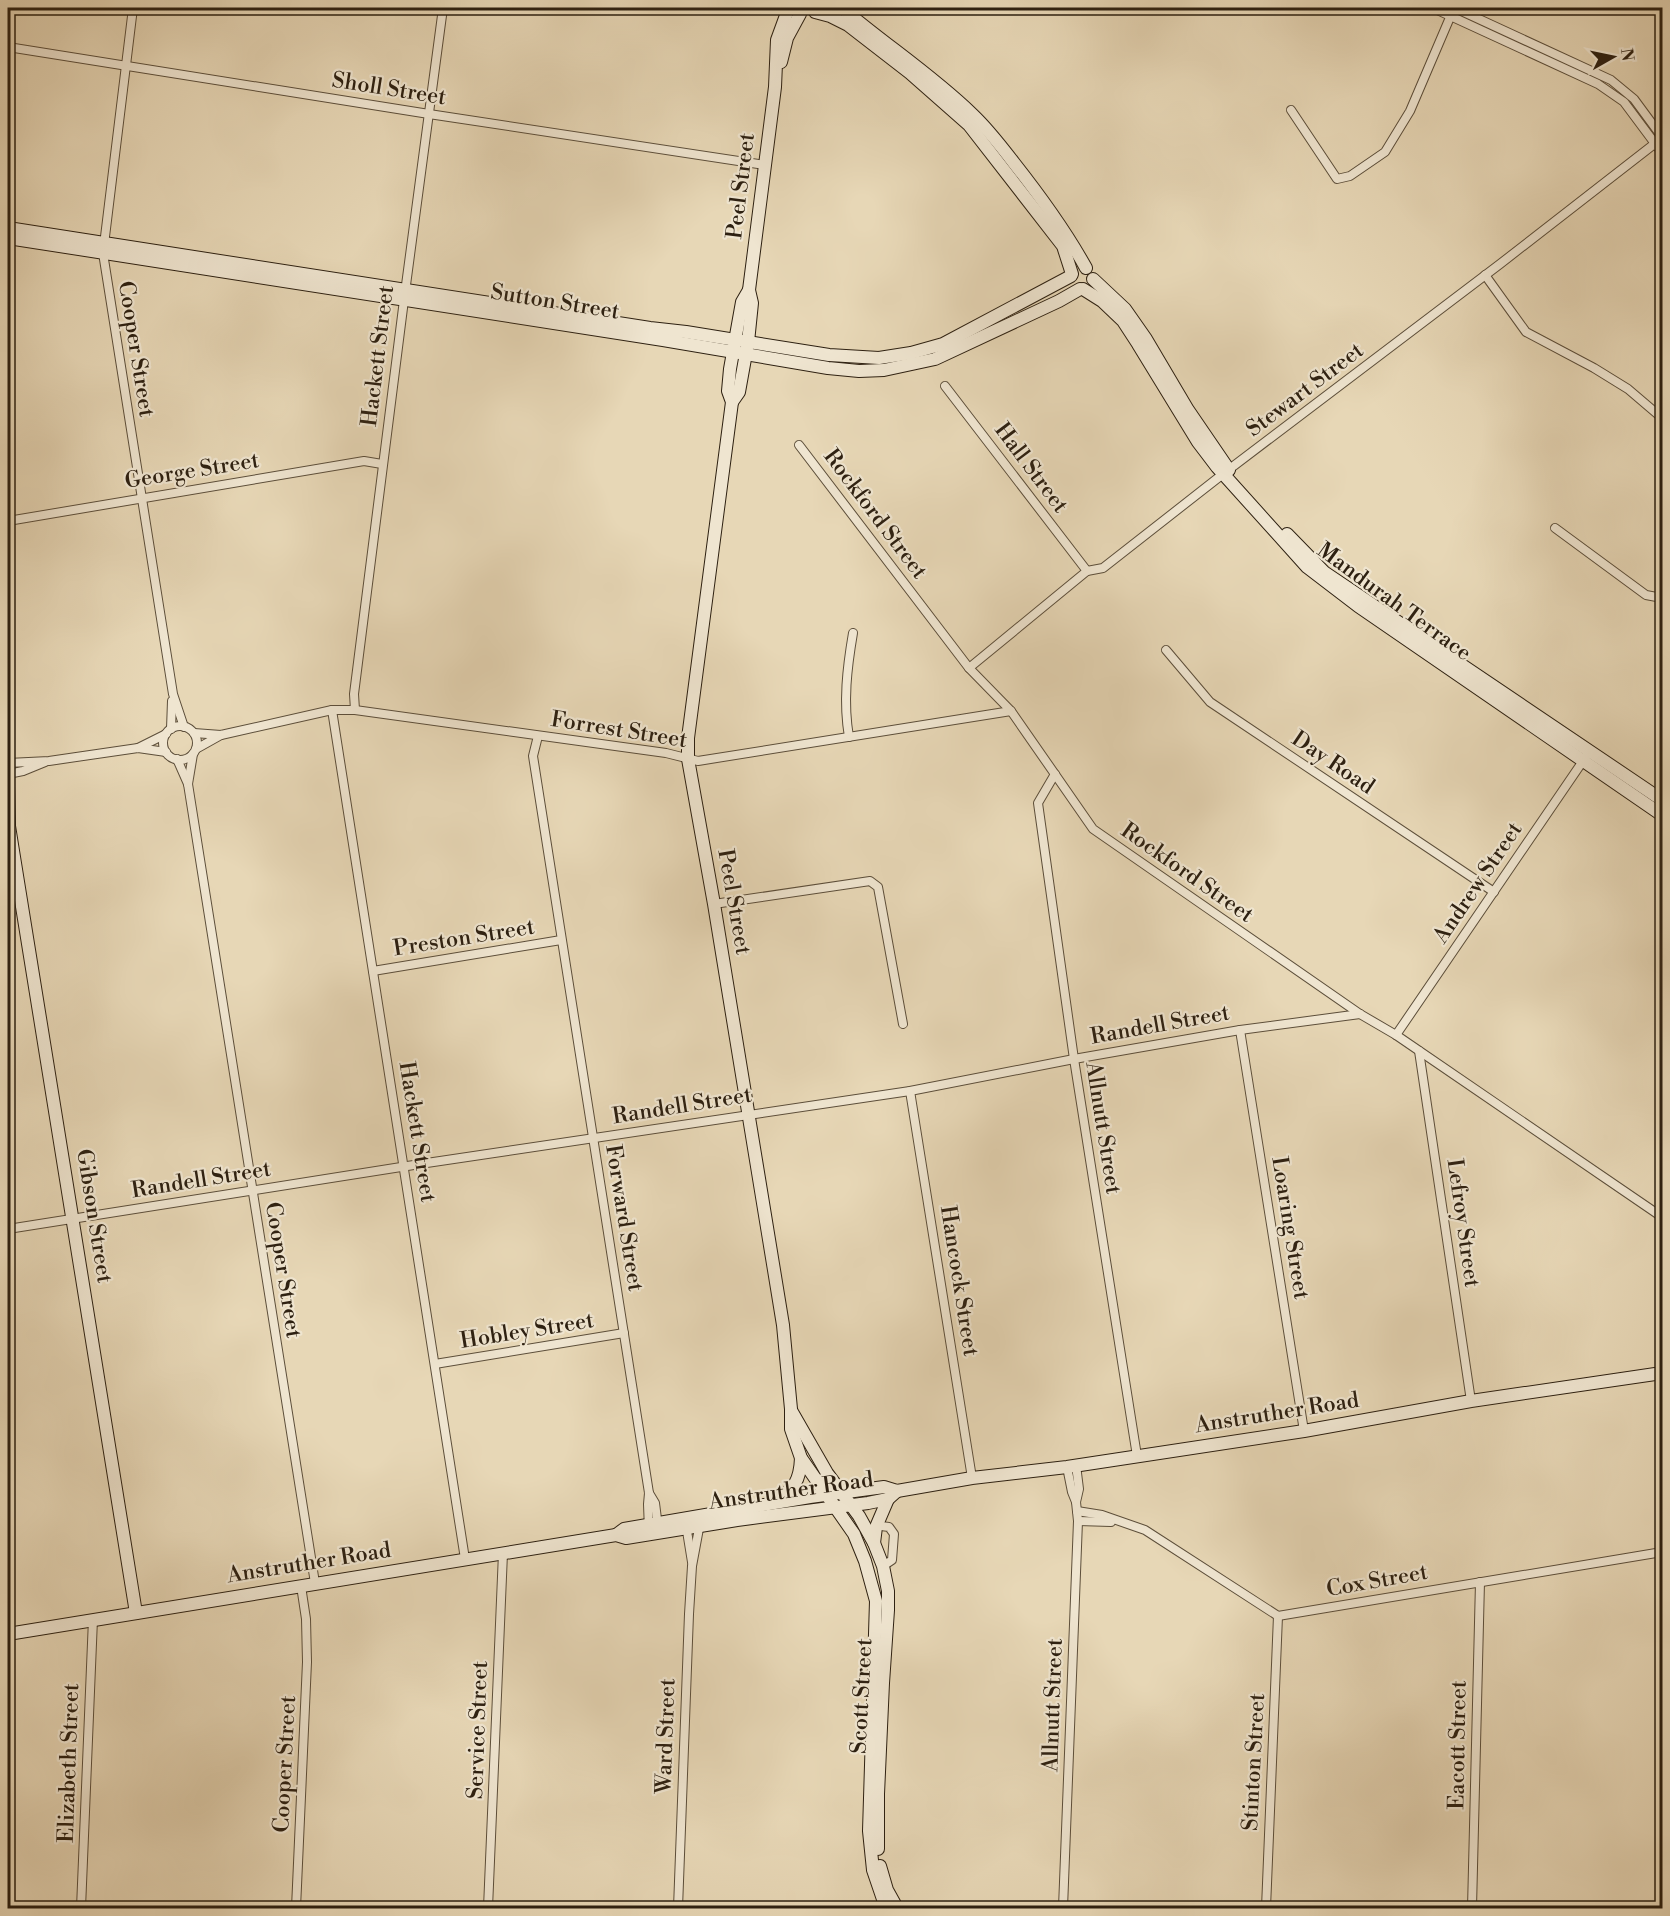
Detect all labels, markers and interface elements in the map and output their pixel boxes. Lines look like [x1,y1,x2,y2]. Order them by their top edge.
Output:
north arrow [1583,27,1643,87]
text: N [1616,47,1638,63]
street label: Sholl Street [330,67,448,111]
street label: Peel Street [721,131,761,241]
street label: Sutton Street [489,278,622,326]
street label: Cooper Street [112,279,160,419]
street label: Hackett Street [356,284,400,428]
street label: Stewart Street [1241,337,1369,443]
street label: Hall Street [988,418,1074,519]
street label: Rockford Street [817,444,933,585]
street label: George Street [123,447,261,495]
street label: Mandurah Terrace [1312,537,1476,667]
street label: Forrest Street [549,706,689,754]
street label: Day Road [1286,725,1380,801]
street label: Rockford Street [1115,817,1259,929]
street label: Andrew Street [1427,817,1529,950]
street label: Peel Street [711,847,757,957]
street label: Preston Street [391,913,537,962]
street label: Randell Street [1088,999,1232,1051]
street label: Allnutt Street [1079,1059,1127,1196]
street label: Hackett Street [393,1060,441,1205]
street label: Randell Street [610,1082,754,1130]
street label: Forward Street [599,1143,649,1293]
street label: Gibson Street [70,1147,118,1285]
street label: Loaring Street [1265,1155,1315,1301]
street label: Randell Street [129,1156,273,1204]
street label: Lefroy Street [1441,1157,1485,1289]
street label: Cooper Street [259,1200,307,1340]
street label: Hancock Street [934,1204,984,1358]
street label: Hobley Street [458,1307,596,1355]
street label: Anstruther Road [1192,1387,1361,1439]
street label: Anstruther Road [706,1466,875,1516]
street label: Anstruther Road [224,1537,393,1589]
street label: Cox Street [1324,1559,1430,1603]
street label: Scott Street [845,1637,879,1755]
street label: Allnutt Street [1037,1638,1069,1773]
street label: Service Street [462,1660,494,1800]
street label: Ward Street [650,1677,682,1795]
street label: Eacott Street [1443,1680,1473,1810]
street label: Elizabeth Street [53,1682,85,1843]
street label: Stinton Street [1237,1692,1271,1832]
street label: Cooper Street [268,1694,302,1833]

